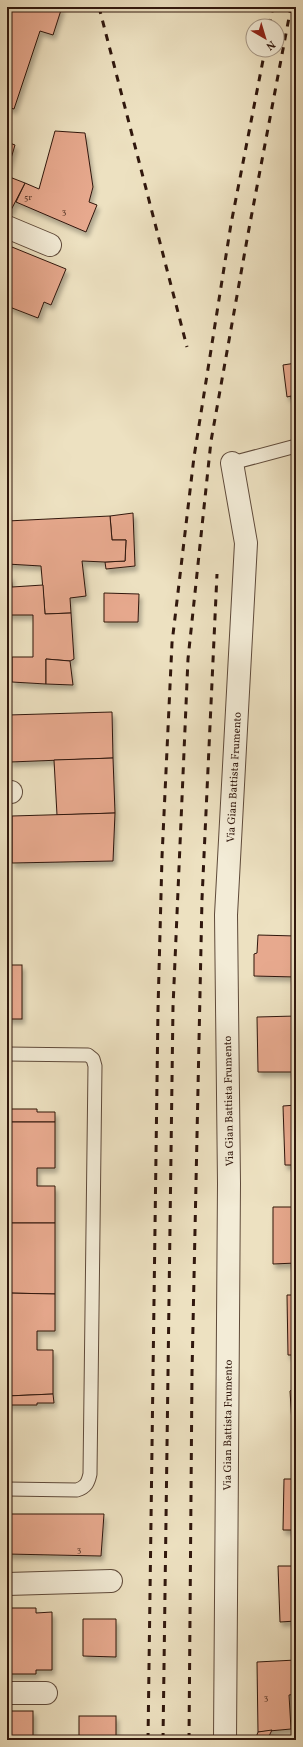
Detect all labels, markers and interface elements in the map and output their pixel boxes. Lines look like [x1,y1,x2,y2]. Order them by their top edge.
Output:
north arrow [245,18,285,58]
text: N [262,36,278,53]
house number: 5r [24,191,32,204]
house number: 3 [62,205,67,218]
street label: Via Gian Battista Frumento [224,711,246,843]
street label: Via Gian Battista Frumento [221,1035,238,1166]
street label: Via Gian Battista Frumento [221,1359,237,1491]
house number: 3 [77,1543,82,1556]
house number: 3 [264,1691,269,1704]

